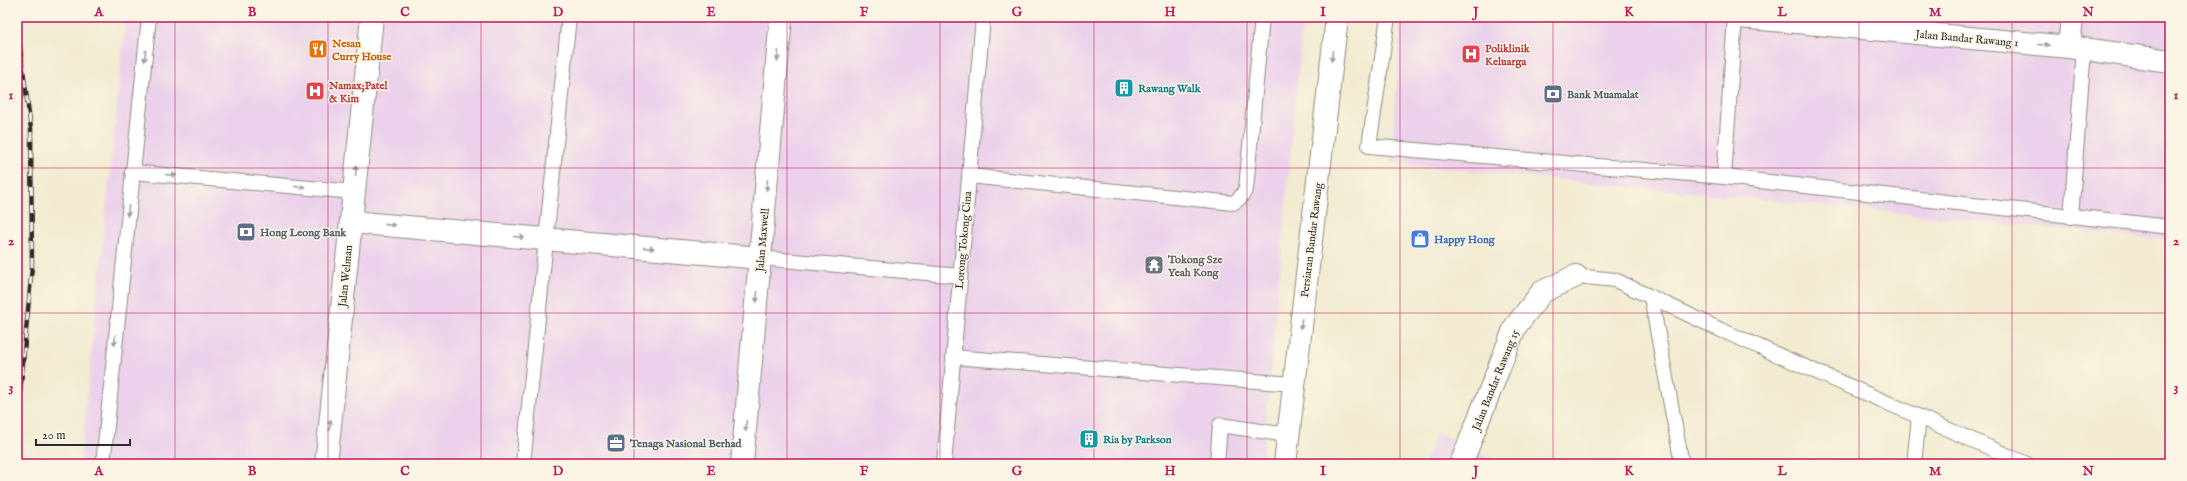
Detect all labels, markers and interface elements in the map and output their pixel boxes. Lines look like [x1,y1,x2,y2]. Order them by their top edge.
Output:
text: A [94,4,105,21]
text: B [248,4,257,21]
text: C [400,4,410,21]
text: D [553,4,564,21]
text: E [706,4,716,21]
text: F [860,4,869,21]
text: G [1012,4,1023,21]
text: H [1164,4,1176,21]
text: I [1320,4,1326,21]
text: J [1471,4,1479,21]
text: K [1624,4,1634,21]
text: L [1776,4,1787,21]
text: M [1929,4,1942,21]
text: N [2081,4,2094,21]
street label: Jalan Bandar Rawang 1 [1913,27,2019,50]
place label: Nesan Curry House [331,37,391,64]
restaurant icon: Nesan Curry House [307,38,329,60]
one-way arrow [2038,41,2050,48]
place label: Poliklinik Keluarga [1485,42,1531,69]
hospital icon: Poliklinik Keluarga [1460,43,1482,65]
one-way arrow [142,50,148,62]
one-way arrow [775,50,781,62]
one-way arrow [1329,50,1336,62]
building icon: Rawang Walk [1113,77,1135,99]
place label: Namax;Patel & Kim [328,79,389,106]
hospital icon: Namax;Patel & Kim [304,80,326,102]
place label: Rawang Walk [1138,82,1202,96]
bank icon: Bank Muamalat [1542,83,1564,105]
text: 1 [9,87,14,104]
text: 1 [2174,87,2179,104]
place label: Bank Muamalat [1567,88,1639,102]
one-way arrow [353,164,359,177]
one-way arrow [165,172,177,179]
one-way arrow [763,179,770,191]
street label: Persiaran Bandar Rawang [1298,181,1326,298]
one-way arrow [294,183,306,190]
street label: Lorong Tokong Cina [953,190,975,290]
one-way arrow [125,205,132,217]
street label: Jalan Maxwell [753,208,773,274]
bank icon: Hong Leong Bank [235,221,257,243]
one-way arrow [384,222,396,229]
place label: Hong Leong Bank [260,226,347,240]
shop icon: Happy Hong [1409,228,1431,250]
text: 2 [8,233,14,250]
one-way arrow [513,233,525,240]
place label: Happy Hong [1434,233,1496,247]
text: 2 [2173,233,2179,250]
street label: Jalan Welman [336,244,356,310]
one-way arrow [643,245,655,251]
place label: Tokong Sze Yeah Kong [1167,253,1223,280]
temple icon: Tokong Sze Yeah Kong [1143,254,1165,276]
one-way arrow [753,291,760,303]
one-way arrow [1298,318,1304,330]
street label: Jalan Bandar Rawang 15 [1469,328,1522,435]
one-way arrow [112,334,119,346]
text: 3 [9,379,14,396]
text: 3 [2174,379,2179,396]
one-way arrow [327,419,333,431]
one-way arrow [742,420,749,432]
scale bar [36,421,130,447]
text: 20 m [42,428,65,443]
building icon: Ria by Parkson [1078,428,1100,450]
office icon: Tenaga Nasional Berhad [605,432,627,454]
place label: Ria by Parkson [1103,433,1172,447]
place label: Tenaga Nasional Berhad [629,437,742,451]
text: A [94,463,105,480]
text: B [248,463,257,480]
text: C [400,463,410,480]
text: D [553,463,564,480]
text: E [706,463,716,480]
text: F [860,463,869,480]
text: G [1012,463,1023,480]
text: H [1164,463,1176,480]
text: I [1320,463,1326,480]
text: J [1471,463,1479,480]
text: K [1624,463,1634,480]
text: L [1776,463,1787,480]
text: M [1929,463,1942,480]
text: N [2081,463,2094,480]

